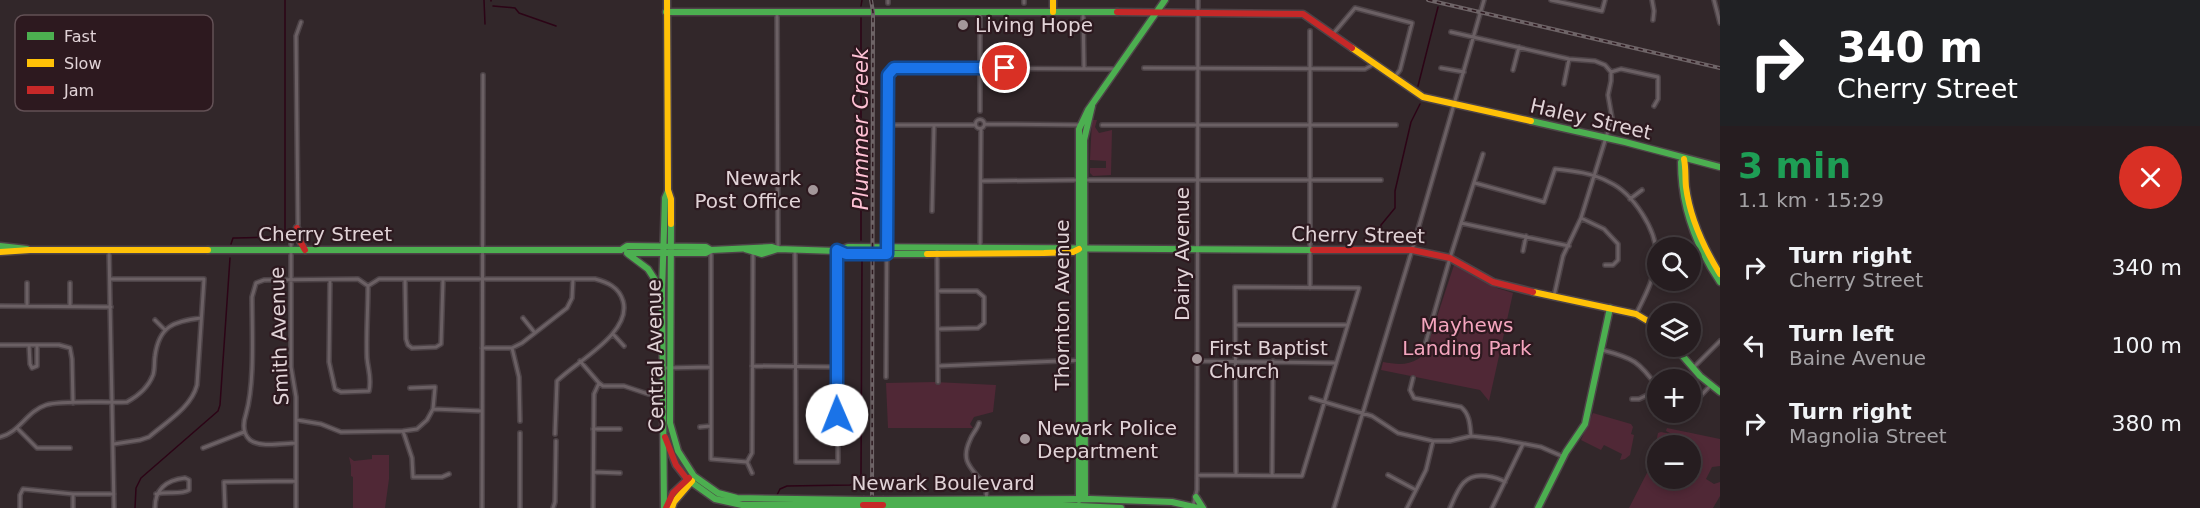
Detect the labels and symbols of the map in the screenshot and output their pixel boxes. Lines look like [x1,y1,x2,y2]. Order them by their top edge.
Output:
place label: Living Hope [975,13,1093,37]
legend [15,15,213,111]
marker: Living Hope [956,18,970,32]
text: Fast [64,27,96,46]
pin [979,42,1030,93]
water label: Plummer Creek [849,47,873,210]
text: Slow [64,54,101,73]
text: Jam [63,81,94,100]
street label: Haley Street [1528,93,1654,145]
place label: Newark Post Office [694,166,801,213]
marker: Newark Post Office [806,183,820,197]
street label: Dairy Avenue [1170,187,1194,321]
street label: Thornton Avenue [1050,219,1074,392]
street label: Cherry Street [258,222,392,246]
street label: Cherry Street [1291,222,1425,248]
street label: Smith Avenue [265,266,293,406]
street label: Central Avenue [642,279,668,433]
park label: Mayhews Landing Park [1402,313,1532,360]
place label: First Baptist Church [1209,336,1328,383]
marker: First Baptist Church [1190,352,1204,366]
position arrow [805,383,869,447]
place label: Newark Police Department [1037,416,1177,463]
marker: Newark Police Department [1018,432,1032,446]
street label: Newark Boulevard [851,471,1035,495]

